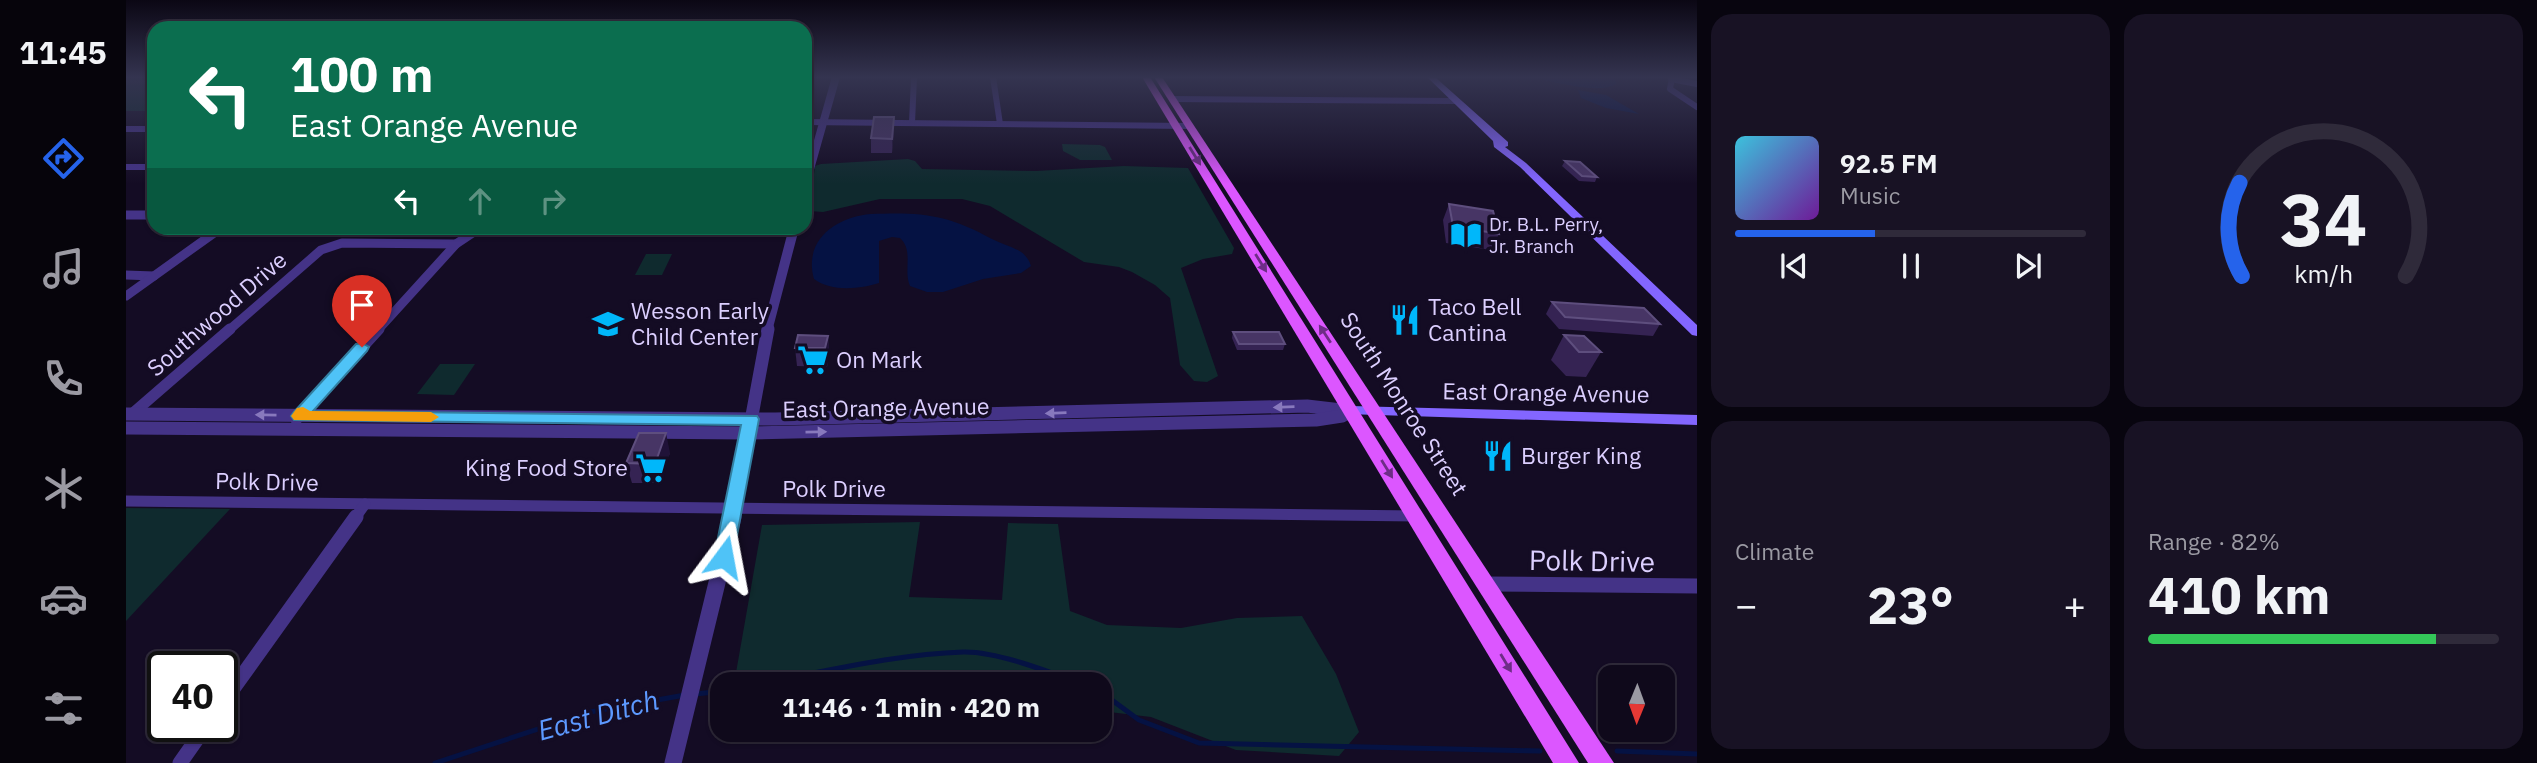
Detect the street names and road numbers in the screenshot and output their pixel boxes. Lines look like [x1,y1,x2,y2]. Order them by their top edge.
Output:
street label: Southwood Drive [140,244,293,382]
street label: South Monroe Street [1334,306,1475,501]
street label: East Orange Avenue [1442,375,1650,409]
street label: East Orange Avenue [782,390,990,424]
street label: Polk Drive [215,465,319,497]
street label: Polk Drive [782,473,886,503]
street label: Polk Drive [1529,541,1655,580]

